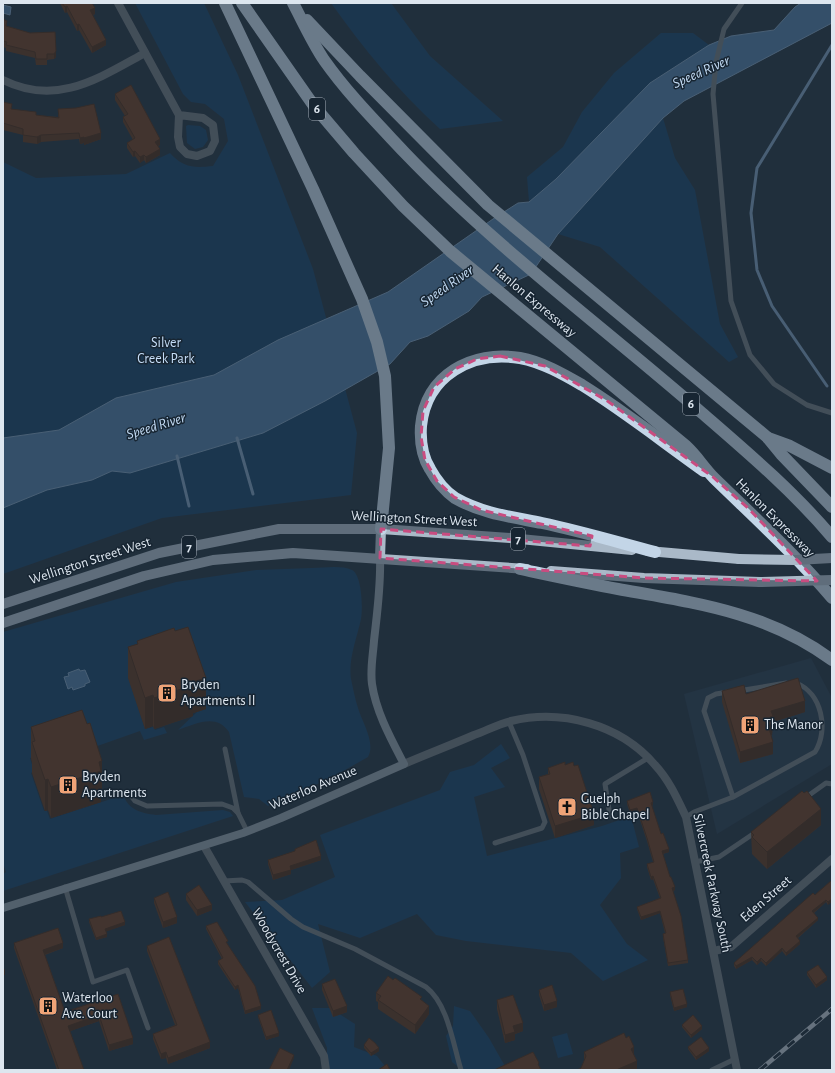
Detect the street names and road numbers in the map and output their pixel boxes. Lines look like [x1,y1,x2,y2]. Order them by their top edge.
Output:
road number: 6 [309,98,325,120]
street label: Hanlon Expressway [489,262,579,340]
road number: 6 [683,393,699,415]
street label: Hanlon Expressway [733,476,817,560]
street label: Wellington Street West [350,509,478,529]
road number: 7 [511,528,525,550]
street label: Wellington Street West [28,535,153,587]
road number: 7 [182,536,196,558]
street label: Waterloo Avenue [267,763,359,813]
street label: Silvercreek Parkway South [690,812,734,954]
street label: Eden Street [738,873,795,925]
street label: Woodycrest Drive [249,906,309,996]

